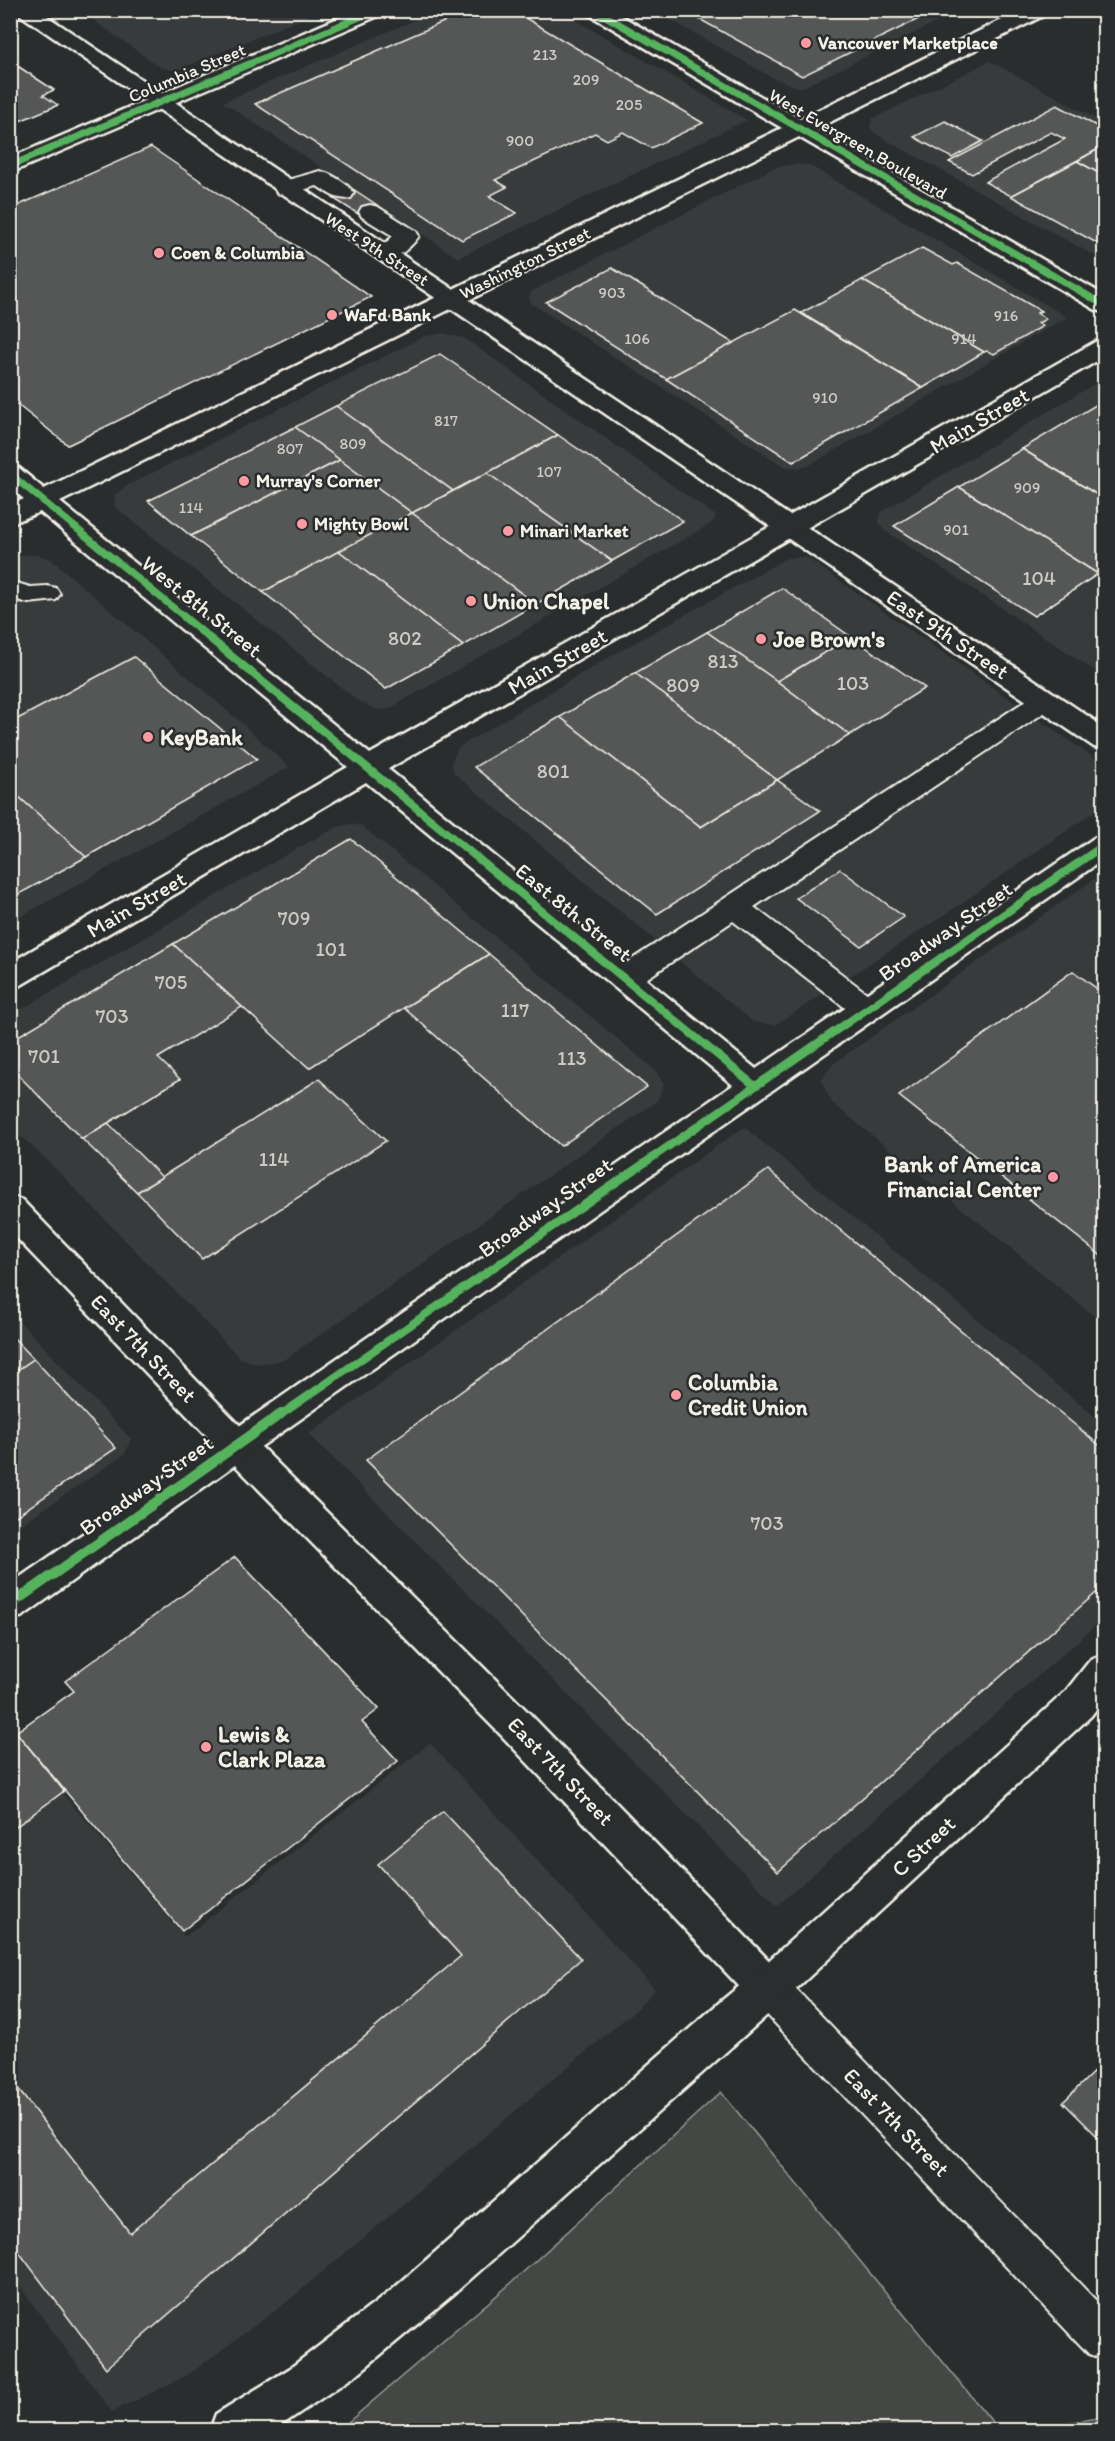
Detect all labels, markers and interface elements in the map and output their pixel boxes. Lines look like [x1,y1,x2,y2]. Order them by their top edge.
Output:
place label: Vancouver Marketplace [818,32,998,54]
marker: Vancouver Marketplace [799,36,813,50]
street label: Columbia Street [125,38,249,108]
house number: 213 [533,45,558,64]
house number: 209 [573,70,599,89]
street label: West Evergreen Boulevard [765,84,951,204]
house number: 205 [616,95,642,114]
house number: 900 [506,131,534,150]
street label: West 9th Street [321,207,433,291]
street label: Washington Street [456,222,594,304]
place label: Coen & Columbia [171,242,305,264]
marker: Coen & Columbia [152,246,166,260]
house number: 903 [599,283,626,302]
place label: WaFd Bank [344,304,432,326]
house number: 916 [994,306,1018,325]
marker: WaFd Bank [325,308,339,322]
house number: 106 [624,329,650,348]
house number: 914 [951,329,977,348]
street label: Main Street [925,381,1034,460]
house number: 910 [812,388,838,407]
house number: 817 [434,411,458,430]
house number: 809 [340,434,367,453]
house number: 807 [277,439,303,458]
house number: 107 [536,462,562,481]
place label: Murray's Corner [256,470,381,492]
marker: Murray's Corner [237,474,251,488]
house number: 909 [1014,478,1040,497]
house number: 114 [179,498,204,517]
place label: Mighty Bowl [314,513,410,535]
marker: Mighty Bowl [295,517,309,531]
place label: Minari Market [520,520,629,542]
house number: 901 [943,520,969,539]
marker: Minari Market [501,524,515,538]
street label: West 8th Street [136,550,267,663]
house number: 104 [1022,566,1056,590]
street label: East 9th Street [881,584,1014,685]
place label: Union Chapel [483,588,610,615]
marker: Union Chapel [464,594,478,608]
street label: Main Street [503,622,612,701]
house number: 802 [388,626,422,650]
place label: Joe Brown's [772,626,885,653]
marker: Joe Brown's [754,632,768,646]
house number: 813 [707,649,739,673]
house number: 103 [837,671,869,695]
house number: 809 [666,673,700,697]
place label: KeyBank [160,724,243,751]
marker: KeyBank [141,730,155,744]
house number: 801 [537,759,569,783]
street label: East 8th Street [510,857,637,968]
street label: Main Street [82,865,191,944]
street label: Broadway Street [873,875,1017,987]
house number: 709 [278,906,310,930]
house number: 101 [316,937,346,961]
house number: 705 [155,970,187,994]
house number: 117 [501,998,529,1022]
house number: 703 [95,1004,129,1028]
house number: 701 [28,1044,60,1068]
house number: 113 [557,1046,587,1070]
house number: 114 [259,1147,289,1171]
street label: Broadway Street [473,1151,617,1263]
place label: Bank of America Financial Center [884,1151,1042,1203]
marker: Bank of America Financial Center [1046,1170,1060,1184]
street label: East 7th Street [85,1288,202,1408]
place label: Columbia Credit Union [688,1369,808,1421]
marker: Columbia Credit Union [669,1388,683,1402]
street label: Broadway Street [74,1429,218,1541]
house number: 703 [750,1511,784,1535]
street label: East 7th Street [502,1711,619,1831]
place label: Lewis & Clark Plaza [218,1721,326,1773]
marker: Lewis & Clark Plaza [199,1740,213,1754]
street label: C Street [886,1810,961,1883]
street label: East 7th Street [838,2062,955,2182]

